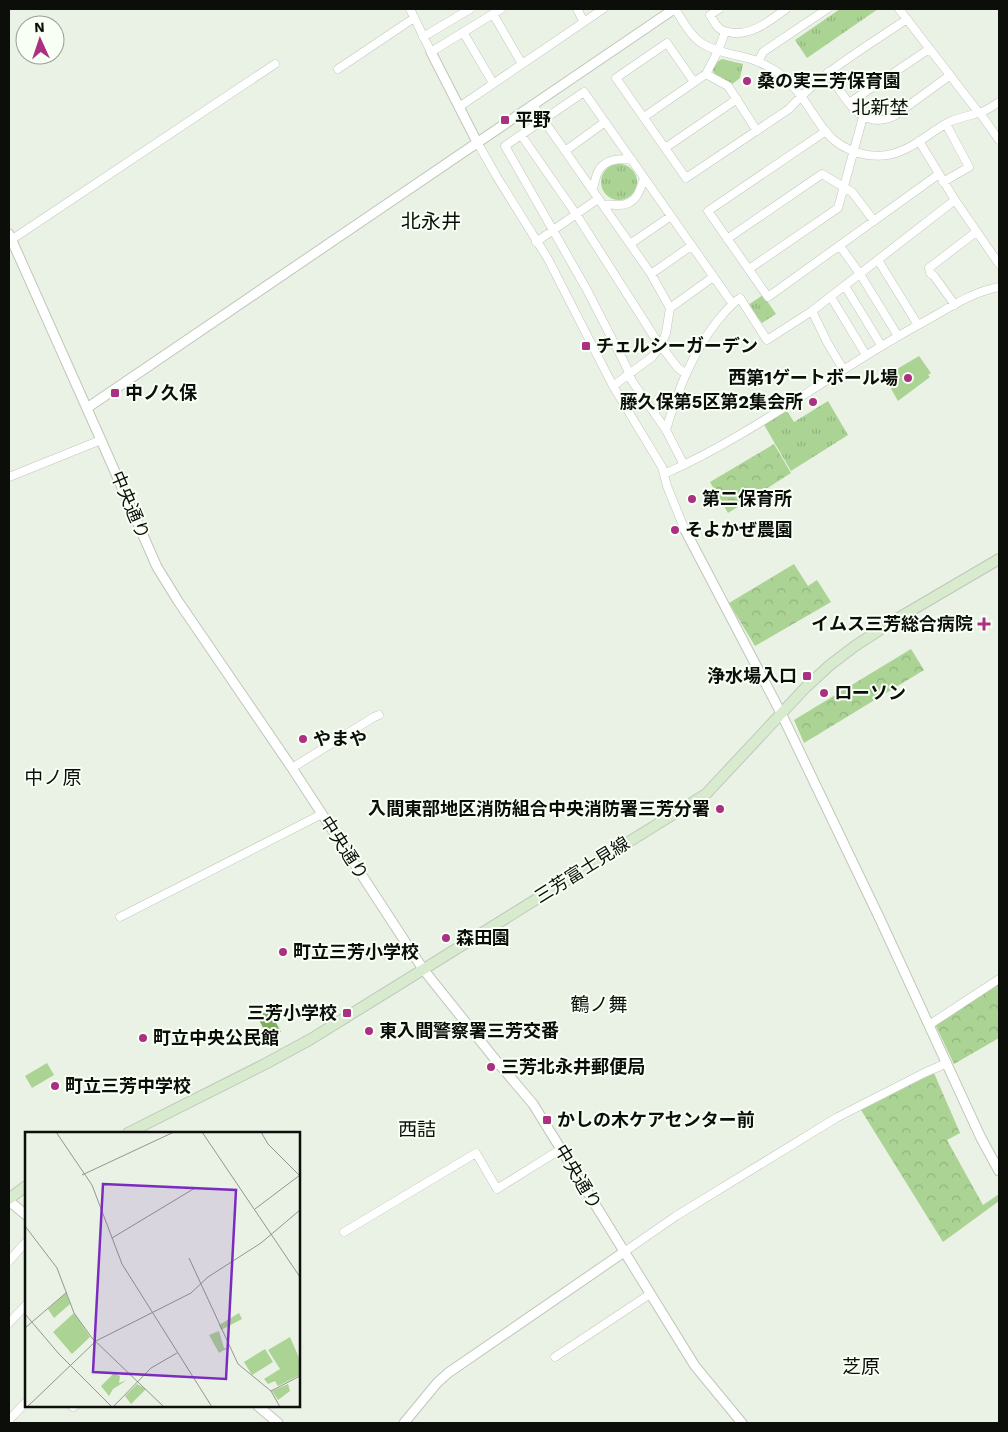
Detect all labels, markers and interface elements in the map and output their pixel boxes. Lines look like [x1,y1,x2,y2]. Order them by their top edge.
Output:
north arrow [15,15,65,65]
text: N [34,19,45,35]
place label: 桑の実三芳保育園 [757,70,901,91]
marker: 桑の実三芳保育園 [741,75,753,87]
district label: 北新埜 [851,96,909,119]
place label: 平野 [515,109,551,130]
marker: 平野 [499,114,511,126]
district label: 北永井 [401,209,461,233]
place label: チェルシーガーデン [596,335,758,356]
marker: チェルシーガーデン [580,340,592,352]
place label: 西第1ゲートボール場 [728,367,898,388]
marker: 西第1ゲートボール場 [902,372,914,384]
place label: 中ノ久保 [125,382,198,403]
marker: 中ノ久保 [109,387,121,399]
place label: 藤久保第5区第2集会所 [620,391,803,412]
marker: 藤久保第5区第2集会所 [807,396,819,408]
street label: 中央通り [107,468,154,542]
place label: 第二保育所 [702,488,792,509]
marker: 第二保育所 [686,493,698,505]
place label: そよかぜ農園 [685,519,793,540]
marker: そよかぜ農園 [669,524,681,536]
place label: イムス三芳総合病院 [811,613,973,634]
marker: イムス三芳総合病院 [977,617,991,631]
place label: 浄水場入口 [707,665,797,686]
marker: 浄水場入口 [801,670,813,682]
place label: ローソン [834,682,906,703]
marker: ローソン [818,687,830,699]
place label: やまや [313,728,367,749]
marker: やまや [297,733,309,745]
district label: 中ノ原 [24,766,82,789]
place label: 入間東部地区消防組合中央消防署三芳分署 [368,798,710,819]
marker: 入間東部地区消防組合中央消防署三芳分署 [714,803,726,815]
street label: 中央通り [316,812,373,884]
street label: 三芳富士見線 [530,832,633,907]
place label: 森田園 [456,927,510,948]
marker: 森田園 [440,932,452,944]
place label: 町立三芳小学校 [293,941,419,962]
marker: 町立三芳小学校 [277,946,289,958]
district label: 鶴ノ舞 [570,993,628,1016]
place label: 三芳小学校 [247,1002,337,1023]
marker: 三芳小学校 [341,1007,353,1019]
place label: 東入間警察署三芳交番 [379,1020,559,1041]
marker: 東入間警察署三芳交番 [363,1025,375,1037]
place label: 町立中央公民館 [153,1027,279,1048]
marker: 町立中央公民館 [137,1032,149,1044]
place label: 三芳北永井郵便局 [501,1056,645,1077]
marker: 三芳北永井郵便局 [485,1061,497,1073]
place label: 町立三芳中学校 [65,1075,191,1096]
marker: 町立三芳中学校 [49,1080,61,1092]
place label: かしの木ケアセンター前 [557,1109,755,1130]
marker: かしの木ケアセンター前 [541,1114,553,1126]
district label: 西詰 [398,1118,436,1141]
inset map [25,1132,300,1407]
street label: 中央通り [551,1140,606,1213]
district label: 芝原 [842,1355,880,1378]

